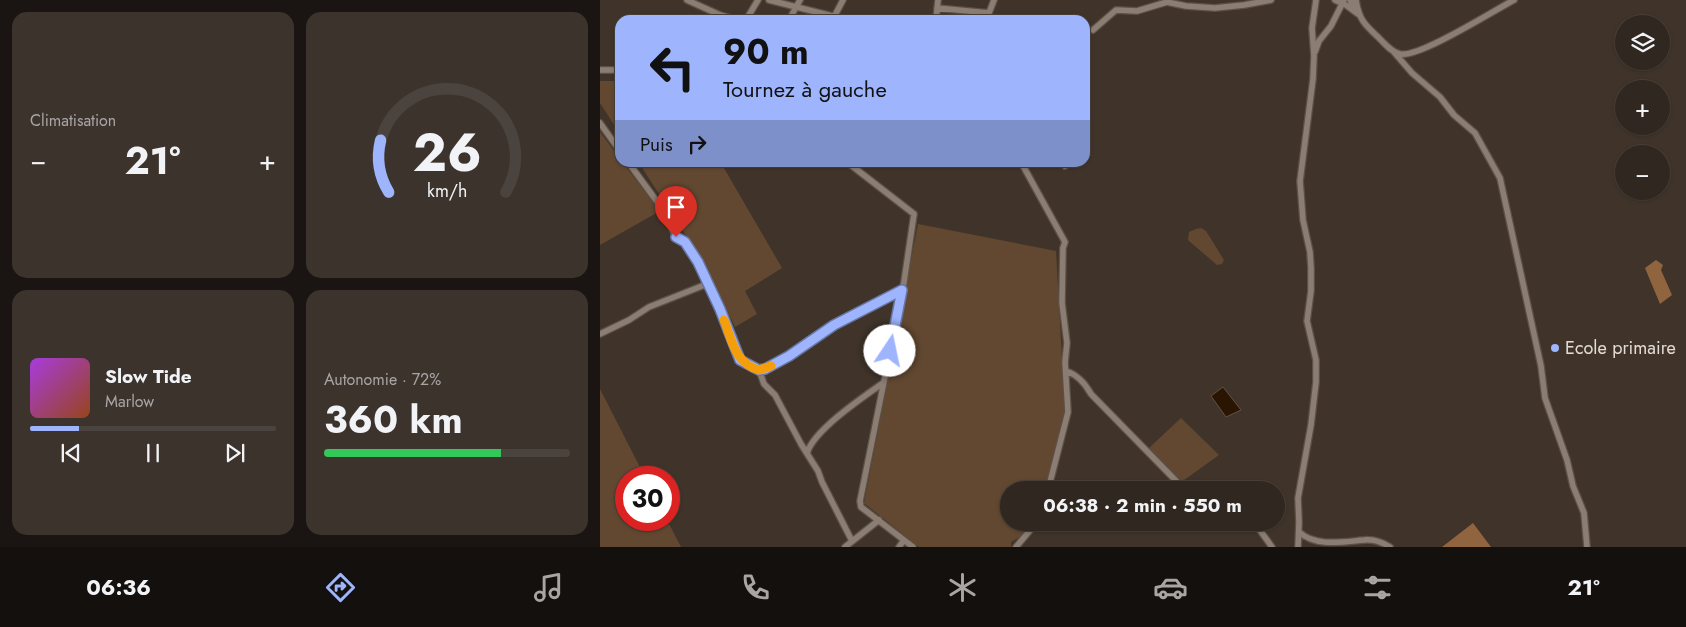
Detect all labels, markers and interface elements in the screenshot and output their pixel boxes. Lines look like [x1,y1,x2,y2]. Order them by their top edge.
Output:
map controls [1615,15,1670,200]
button: layers [1615,15,1670,70]
text: 90 m [723,27,809,77]
icon: left [640,35,705,100]
text: Tournez à gauche [723,73,887,105]
button: + [1615,80,1670,135]
text: Climatisation [30,109,116,132]
text: 26 [413,115,481,191]
icon: right [683,130,711,158]
text: Puis [640,131,673,158]
text: 21° [125,133,180,188]
text: − [30,140,47,181]
text: + [259,140,276,181]
button: − [1615,145,1670,200]
text: km/h [427,178,467,204]
pin [655,186,697,237]
icon: arrive [662,193,690,221]
position arrow [863,324,915,376]
place label: Ecole primaire [1565,335,1676,361]
marker: Ecole primaire [1549,342,1561,354]
text: Slow Tide [105,363,192,390]
text: Autonomie · 72% [324,368,441,391]
text: Marlow [105,390,154,413]
text: 360 km [324,392,463,447]
icon: previous [57,439,85,467]
icon: pause [139,439,167,467]
icon: next [221,439,249,467]
speed limit sign: 30 [615,466,680,531]
text: 06:38 · 2 min · 550 m [1043,492,1242,519]
icon: directions [323,570,358,605]
icon: music [531,570,566,605]
icon: phone [738,570,773,605]
icon: climate [945,570,980,605]
icon: car [1153,570,1188,605]
icon: filters [1360,570,1395,605]
text: 06:36 [86,571,151,603]
text: 21° [1568,571,1600,603]

